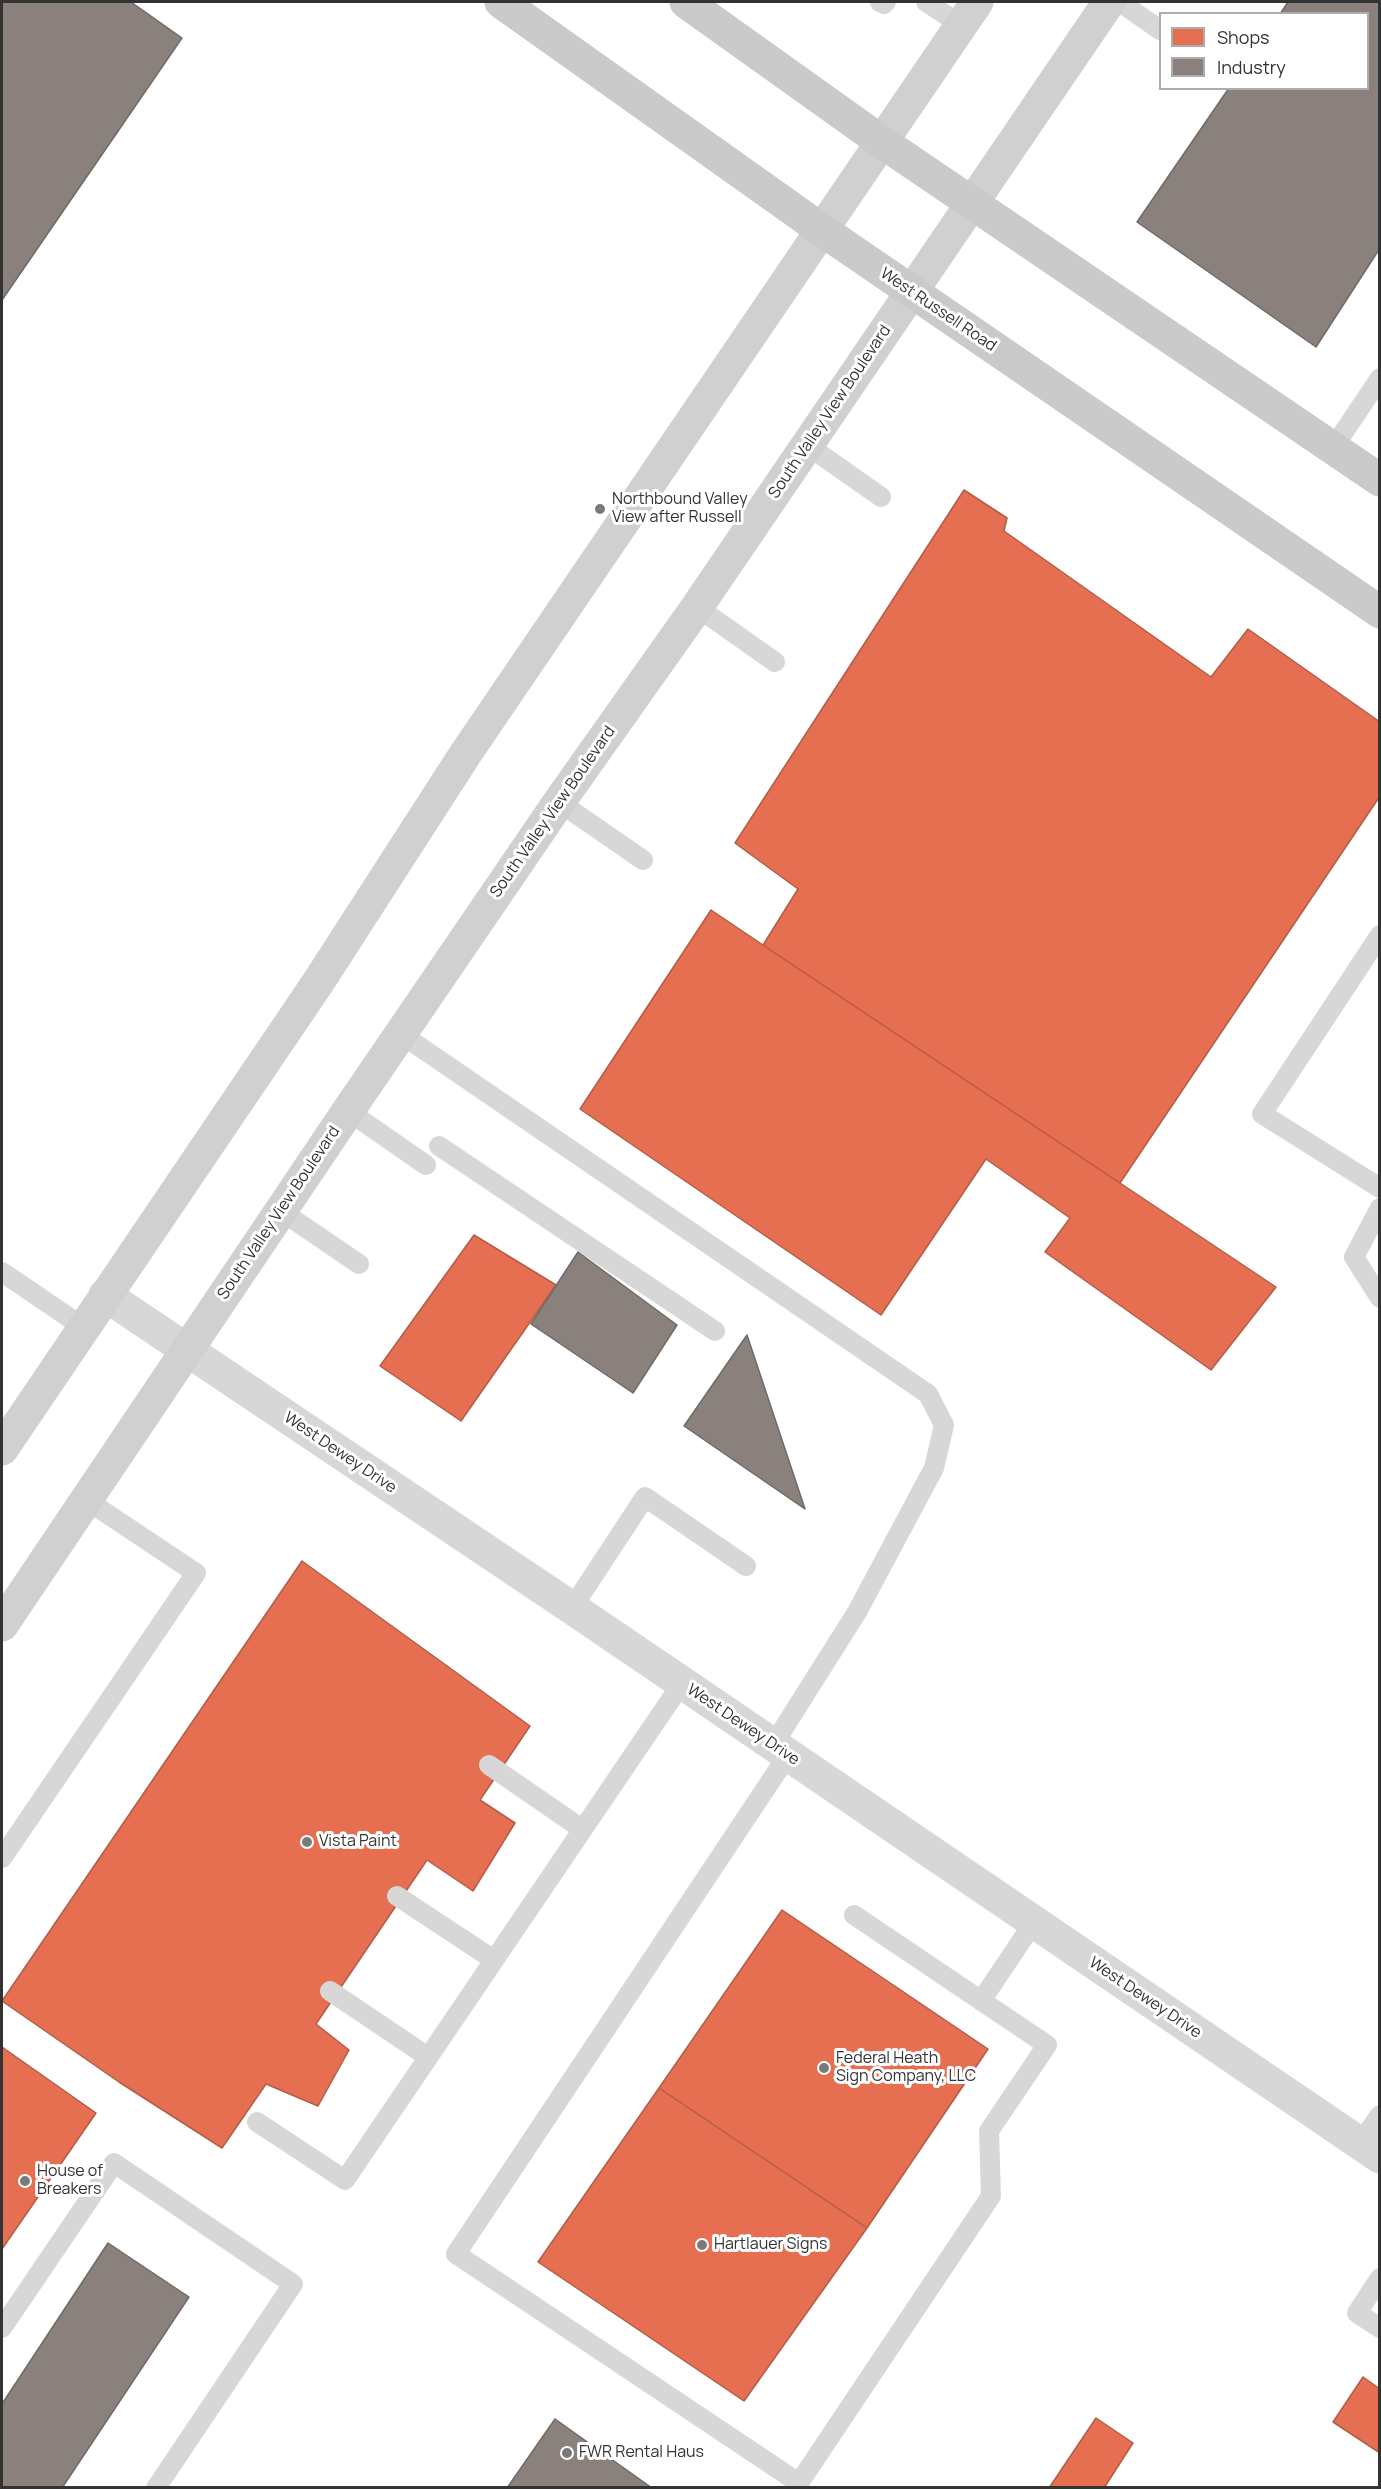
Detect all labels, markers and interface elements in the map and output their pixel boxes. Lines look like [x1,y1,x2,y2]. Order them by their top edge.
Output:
legend [1159,12,1369,90]
text: Shops [1217,25,1269,49]
text: Industry [1217,55,1286,79]
street label: West Russell Road [876,264,1000,356]
street label: South Valley View Boulevard [765,322,895,502]
place label: Northbound Valley View after Russell [612,490,748,528]
marker: Northbound Valley View after Russell [593,502,607,516]
street label: South Valley View Boulevard [486,723,620,901]
street label: South Valley View Boulevard [214,1123,344,1303]
street label: West Dewey Drive [280,1408,400,1498]
street label: West Dewey Drive [683,1680,803,1770]
place label: Vista Paint [319,1832,397,1852]
marker: Vista Paint [300,1835,314,1849]
street label: West Dewey Drive [1085,1953,1205,2043]
place label: Federal Heath Sign Company, LLC [836,2049,976,2087]
marker: Federal Heath Sign Company, LLC [817,2061,831,2075]
place label: House of Breakers [37,2162,103,2200]
marker: House of Breakers [18,2174,32,2188]
place label: Hartlauer Signs [714,2235,827,2255]
marker: Hartlauer Signs [695,2238,709,2252]
place label: FWR Rental Haus [579,2443,704,2463]
marker: FWR Rental Haus [560,2446,574,2460]

